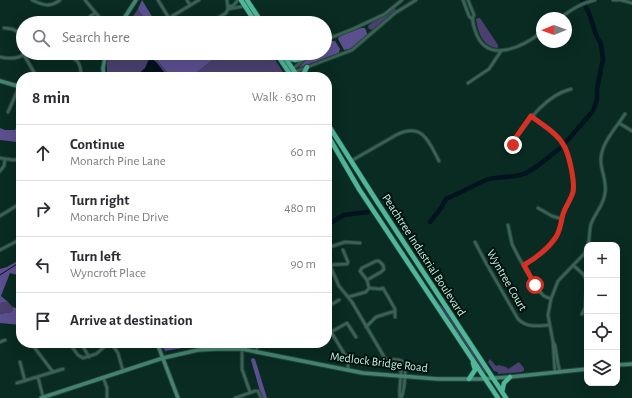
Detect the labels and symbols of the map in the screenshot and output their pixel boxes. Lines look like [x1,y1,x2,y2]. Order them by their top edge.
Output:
north arrow [536,12,572,48]
route end [504,136,522,154]
street label: Peachtree Industrial Boulevard [380,192,468,318]
street label: Wyntree Court [484,248,529,313]
route start [526,276,544,294]
street label: Medlock Bridge Road [329,350,429,374]

